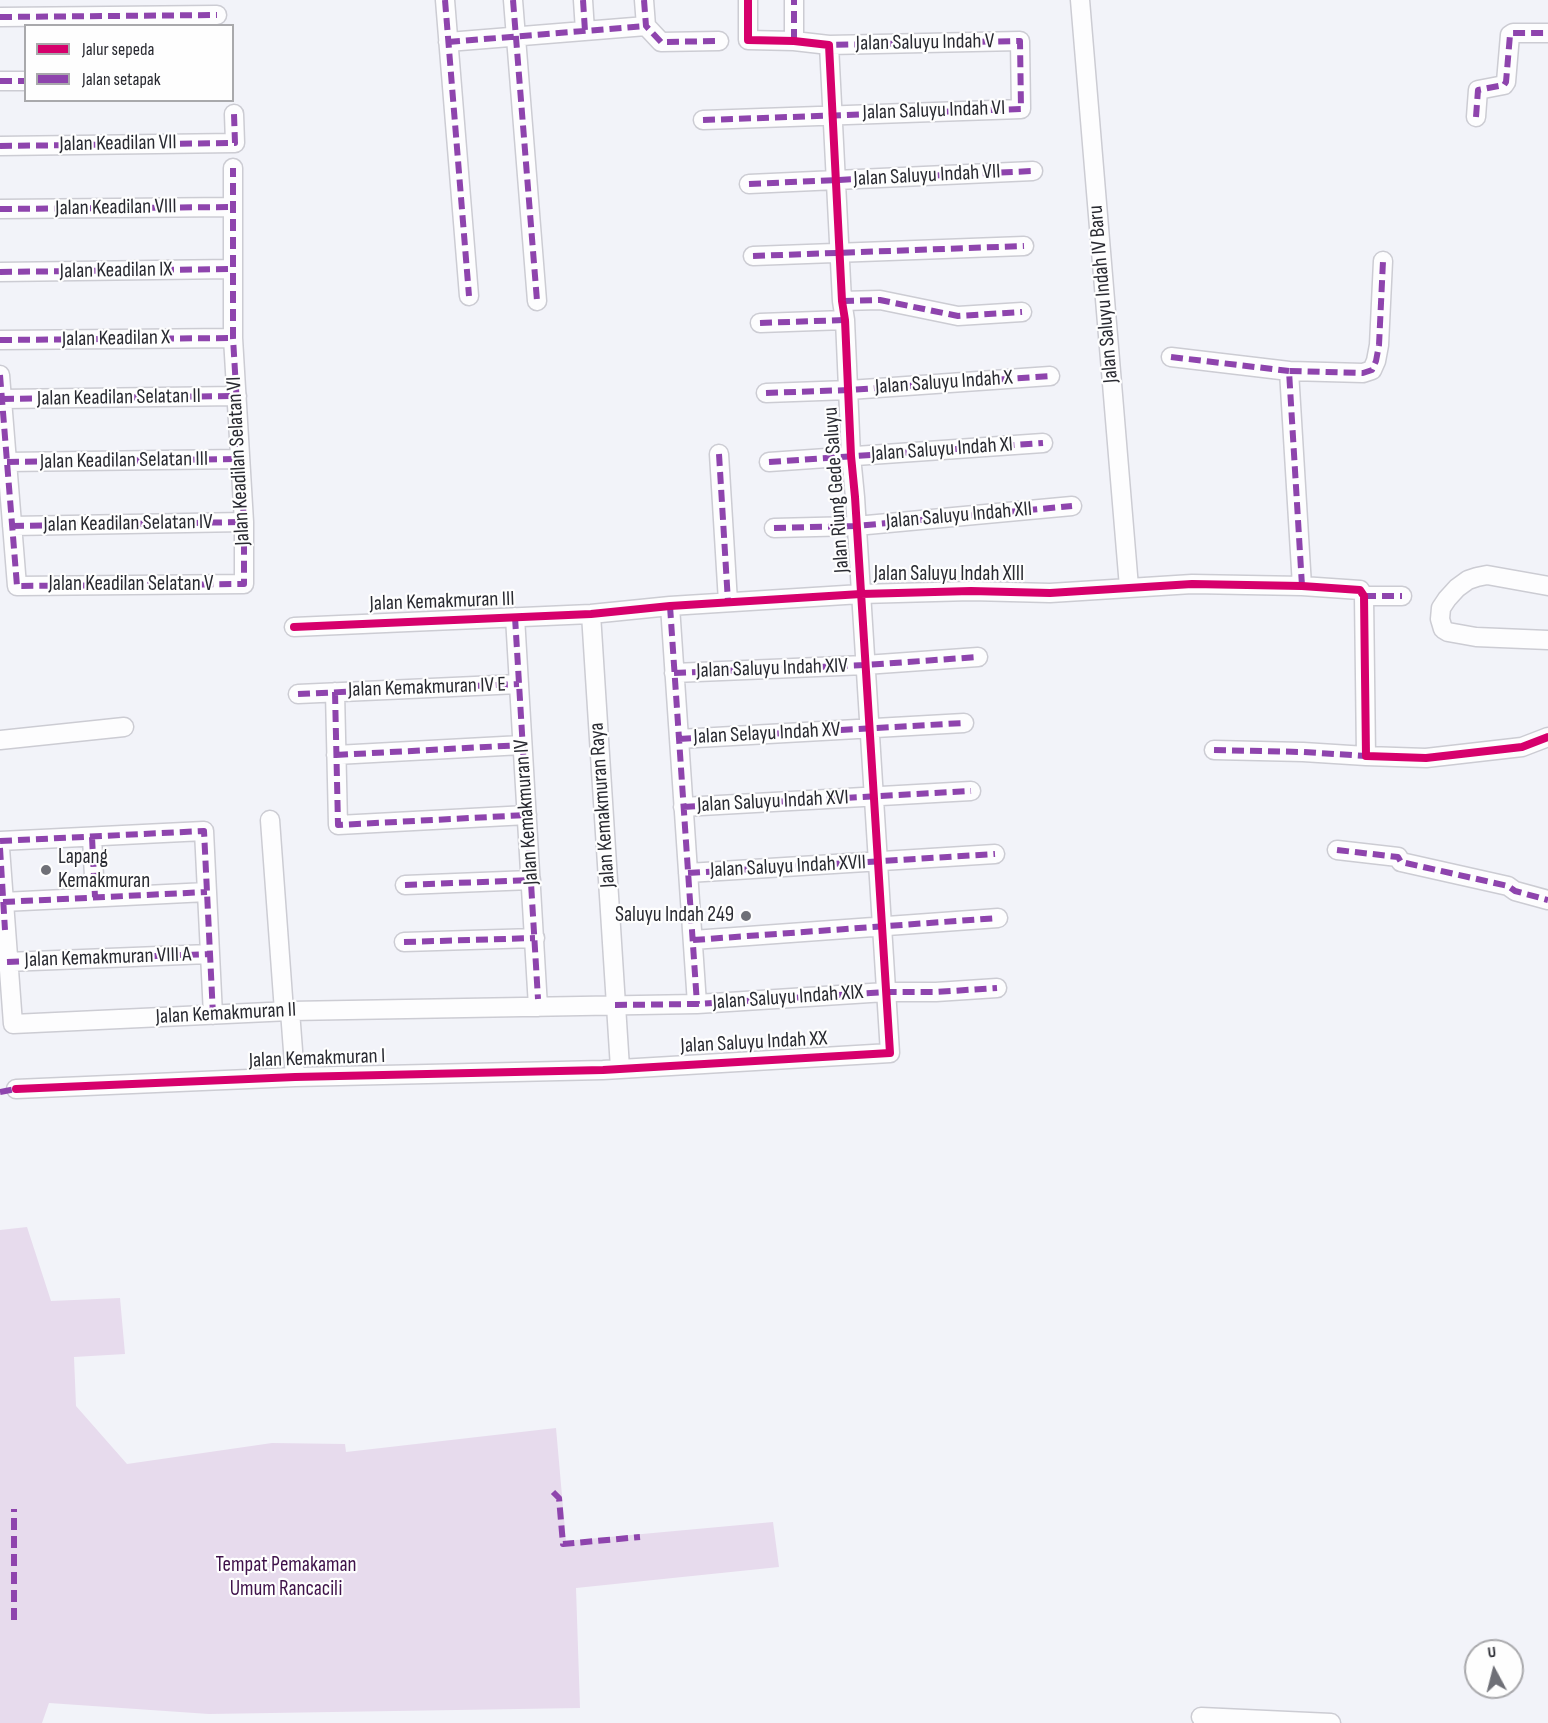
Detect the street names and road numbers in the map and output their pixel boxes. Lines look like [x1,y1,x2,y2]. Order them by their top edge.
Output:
street label: Jalan Saluyu Indah V [856,29,994,57]
street label: Jalan Saluyu Indah VI [862,96,1006,126]
street label: Jalan Keadilan VII [59,130,177,158]
street label: Jalan Saluyu Indah VII [853,160,1001,192]
street label: Jalan Keadilan VIII [55,194,177,222]
street label: Jalan Saluyu Indah IV Baru [1084,204,1124,384]
street label: Jalan Keadilan IX [60,257,172,285]
street label: Jalan Keadilan X [62,325,170,353]
street label: Jalan Saluyu Indah X [874,366,1014,400]
street label: Jalan Keadilan Selatan VI [222,376,256,546]
street label: Jalan Keadilan Selatan II [37,384,201,412]
street label: Jalan Riung Gede Saluyu [819,406,855,574]
street label: Jalan Saluyu Indah XI [870,432,1014,468]
street label: Jalan Keadilan Selatan III [40,447,208,475]
street label: Jalan Saluyu Indah XII [885,497,1033,535]
street label: Jalan Keadilan Selatan IV [43,510,213,538]
street label: Jalan Saluyu Indah XIII [874,562,1024,588]
street label: Jalan Keadilan Selatan V [49,572,213,598]
street label: Jalan Kemakmuran III [369,587,515,617]
street label: Jalan Saluyu Indah XIV [696,654,848,684]
street label: Jalan Kemakmuran IV E [348,673,506,703]
street label: Jalan Selayu Indah XV [693,718,841,750]
street label: Jalan Kemakmuran Raya [585,722,621,888]
street label: Jalan Kemakmuran IV [509,738,545,886]
street label: Jalan Saluyu Indah XVI [697,785,849,819]
street label: Jalan Saluyu Indah XVII [709,850,867,884]
street label: Jalan Kemakmuran VIII A [24,942,192,974]
street label: Jalan Saluyu Indah XIX [712,980,864,1016]
street label: Jalan Kemakmuran II [155,998,297,1030]
street label: Jalan Saluyu Indah XX [680,1027,828,1059]
street label: Jalan Kemakmuran I [248,1044,386,1074]

